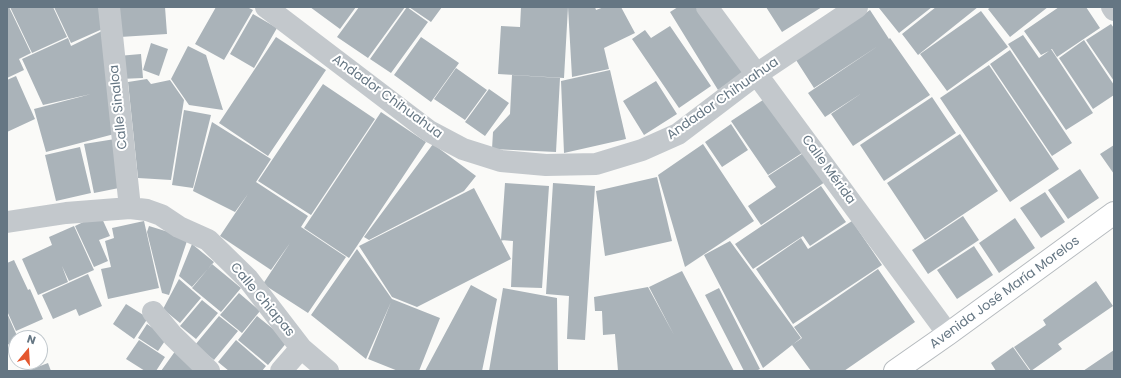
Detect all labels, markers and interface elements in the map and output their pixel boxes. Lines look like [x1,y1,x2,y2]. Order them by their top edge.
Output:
street label: Andador Chihuahua [329,52,445,142]
street label: Andador Chihuahua [664,55,782,143]
street label: Calle Sinaloa [107,64,131,150]
street label: Calle Mérida [798,132,858,208]
street label: Avenida José María Morelos [927,233,1083,353]
street label: Calle Chiapas [227,260,297,340]
north arrow [8,330,48,370]
text: N [25,331,38,348]

